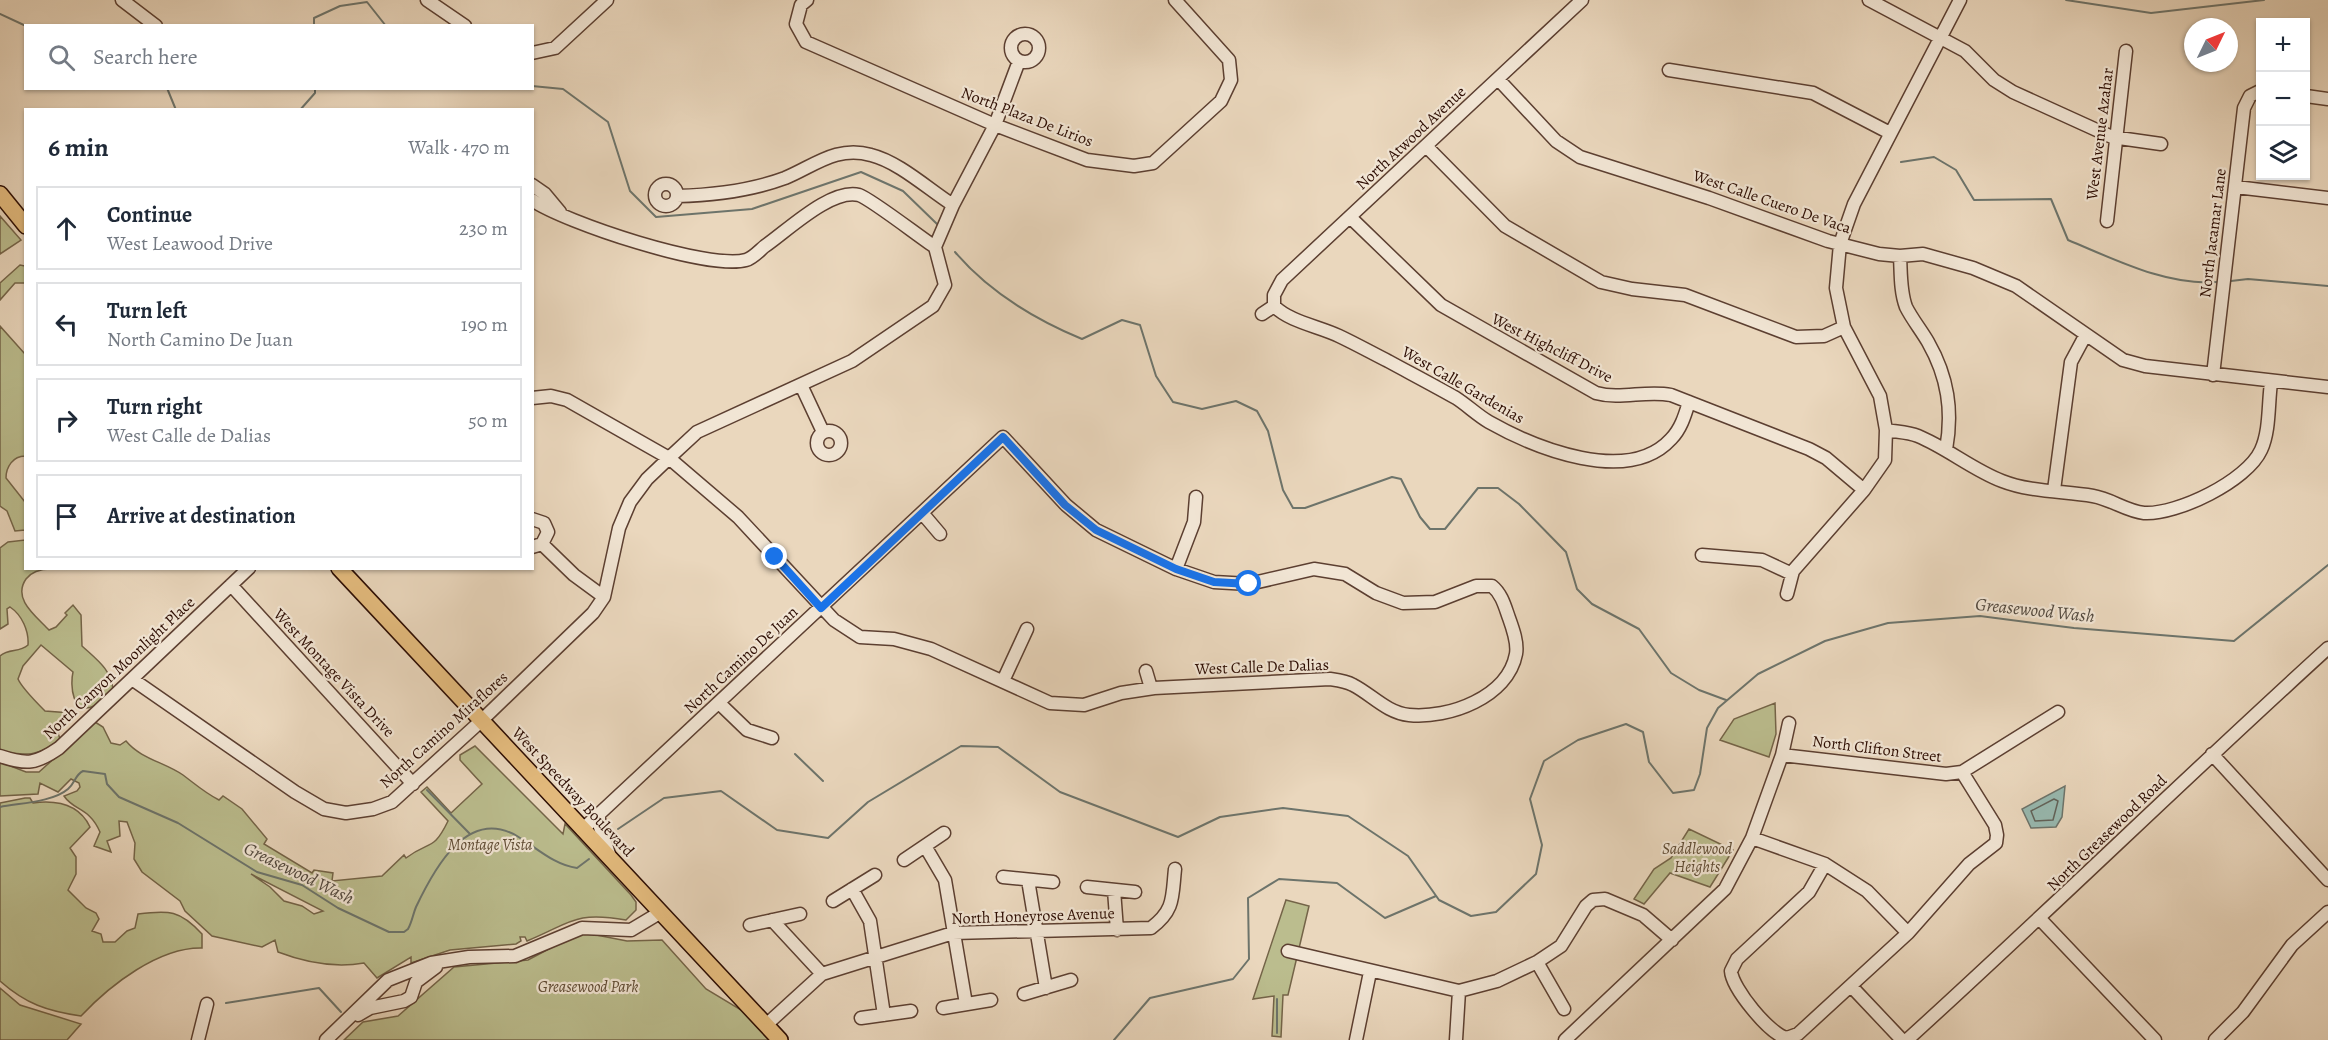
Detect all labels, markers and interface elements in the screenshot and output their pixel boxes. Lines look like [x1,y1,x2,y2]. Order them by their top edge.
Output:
north arrow [2184,18,2238,72]
map controls [2256,18,2310,180]
button: + [2256,18,2310,72]
search box [24,24,534,90]
icon: search [45,41,78,74]
text: Search here [93,42,198,72]
street label: West Avenue Azahar [2081,67,2119,202]
button: − [2256,72,2310,126]
street label: North Atwood Avenue [1351,81,1471,195]
street label: North Plaza De Lirios [958,82,1096,152]
button: layers [2256,126,2310,180]
text: 6 min [48,130,109,165]
text: Walk · 470 m [408,134,510,161]
street label: West Calle Cuero De Vaca [1689,164,1855,240]
street label: North Jacamar Lane [2194,167,2232,299]
text: Continue [107,200,192,230]
icon: ahead [50,212,83,245]
text: 230 m [459,215,508,242]
text: West Leawood Drive [107,230,273,257]
text: Turn left [107,296,187,326]
icon: left [50,308,83,341]
street label: West Highcliff Drive [1487,308,1616,388]
text: 190 m [461,311,508,338]
text: North Camino De Juan [107,326,293,353]
street label: West Calle Gardenias [1397,340,1528,429]
text: Turn right [107,392,203,422]
icon: right [50,404,83,437]
text: 50 m [468,407,508,434]
text: West Calle de Dalias [107,422,271,449]
icon: arrive [50,500,83,533]
text: Arrive at destination [107,501,296,531]
route end [761,543,787,569]
route start [1235,570,1261,596]
street label: North Canyon Moonlight Place [38,592,200,744]
water label: Greasewood Wash [1974,592,2096,628]
street label: North Camino De Juan [679,601,803,719]
street label: West Montage Vista Drive [268,603,400,742]
street label: West Calle De Dalias [1194,654,1329,680]
street label: North Camino Miraflores [375,666,513,794]
street label: West Speedway Boulevard [506,722,639,862]
street label: North Clifton Street [1811,730,1943,768]
street label: North Greasewood Road [2042,770,2172,896]
park label: Montage Vista [448,834,533,856]
water label: Greasewood Wash [240,836,358,910]
park label: Saddlewood Heights [1662,838,1733,878]
street label: North Honeyrose Avenue [951,902,1115,930]
park label: Greasewood Park [538,976,638,998]

